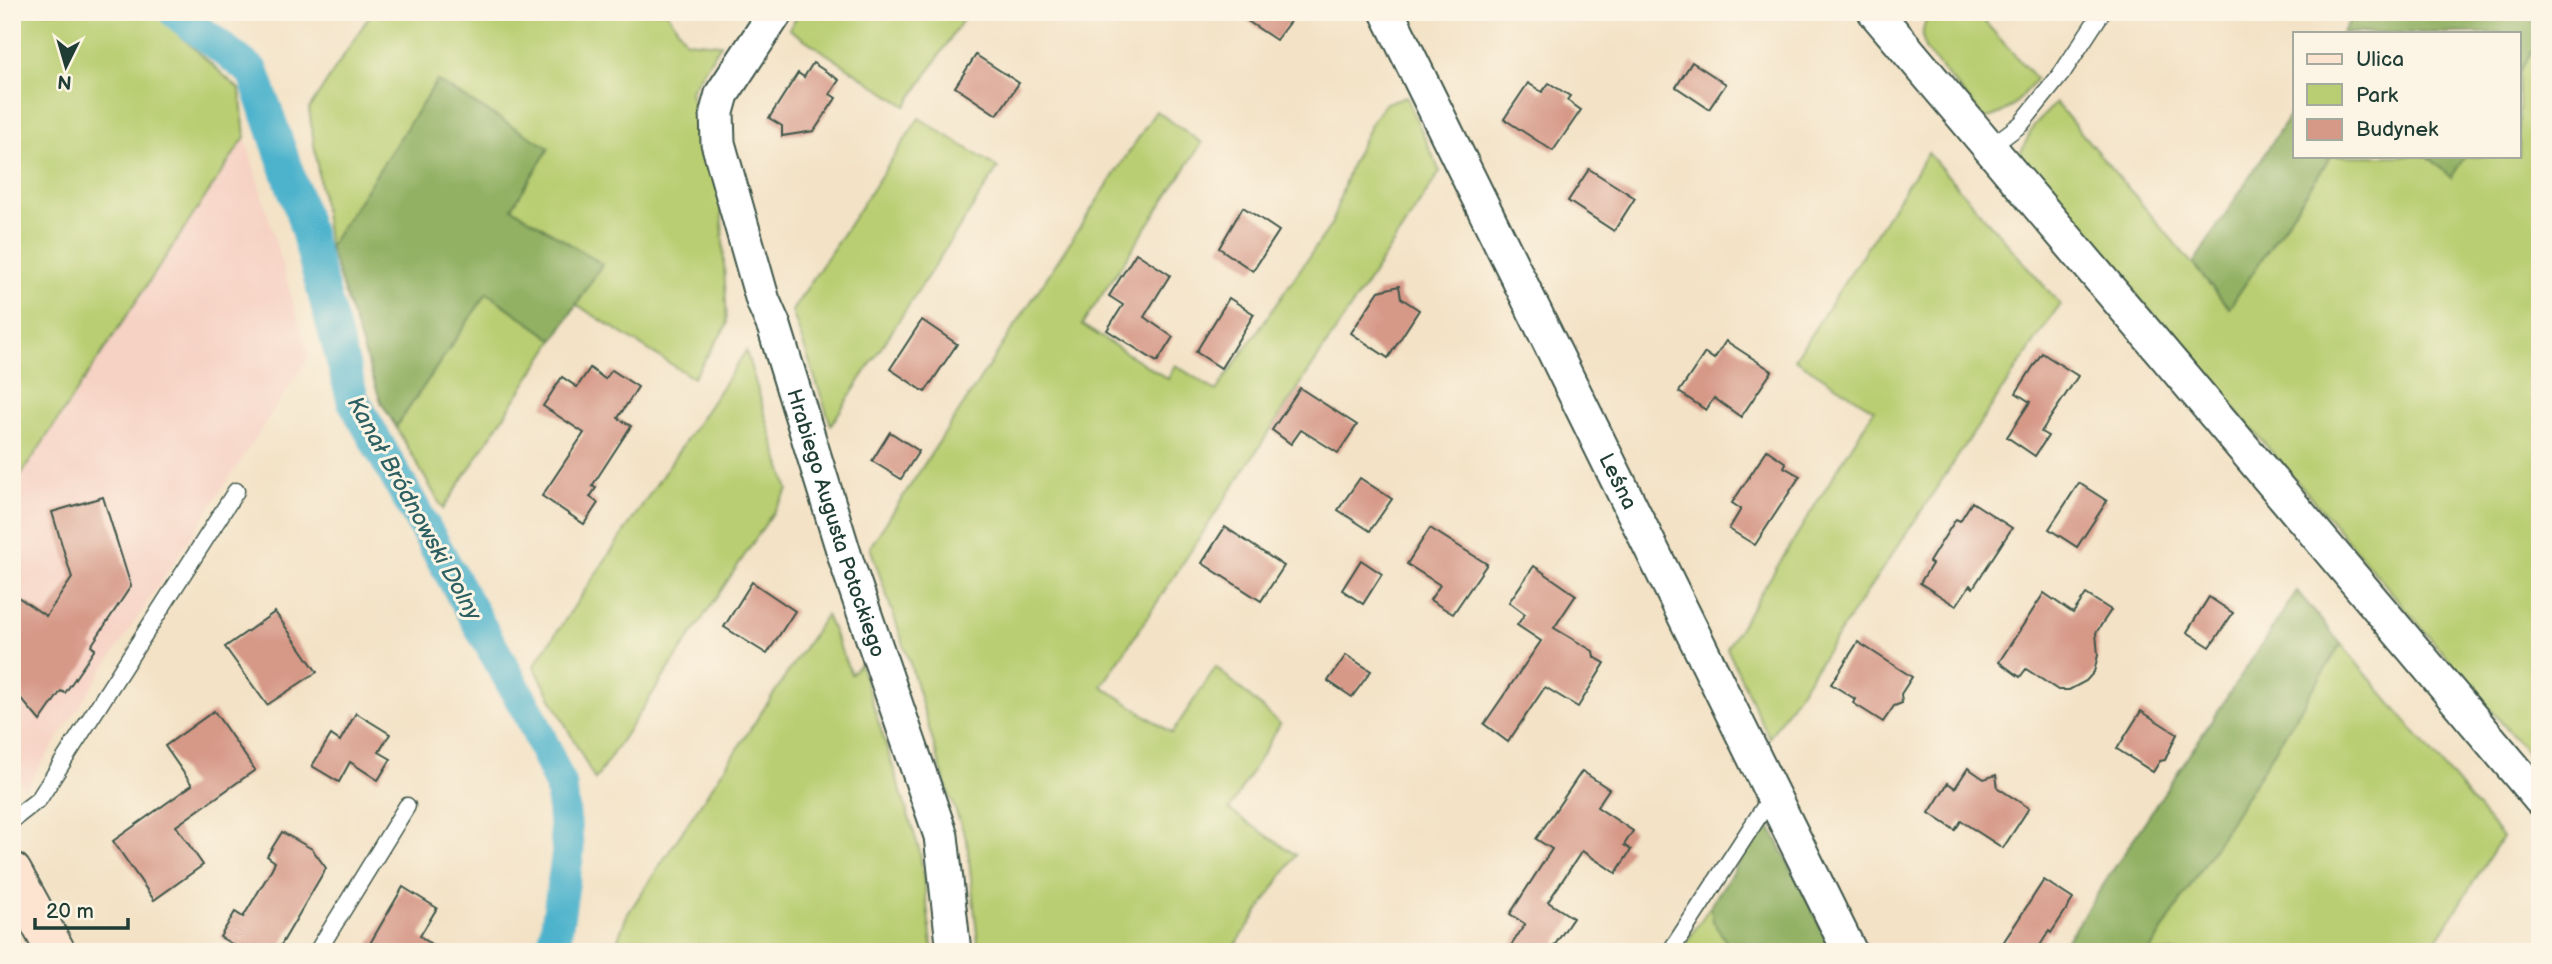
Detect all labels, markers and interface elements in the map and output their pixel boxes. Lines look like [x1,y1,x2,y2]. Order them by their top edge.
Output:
north arrow [32,32,102,102]
legend [2293,32,2520,158]
text: Ulica [2356,47,2404,72]
text: N [57,69,73,94]
text: Park [2356,83,2399,108]
text: Budynek [2356,117,2439,142]
street label: Hrabiego Augusta Potockiego [781,386,890,661]
water label: Kanał Bródnowski Dolny [341,392,488,626]
street label: Leśna [1593,449,1642,514]
scale bar [35,887,128,931]
text: 20 m [46,899,94,924]

